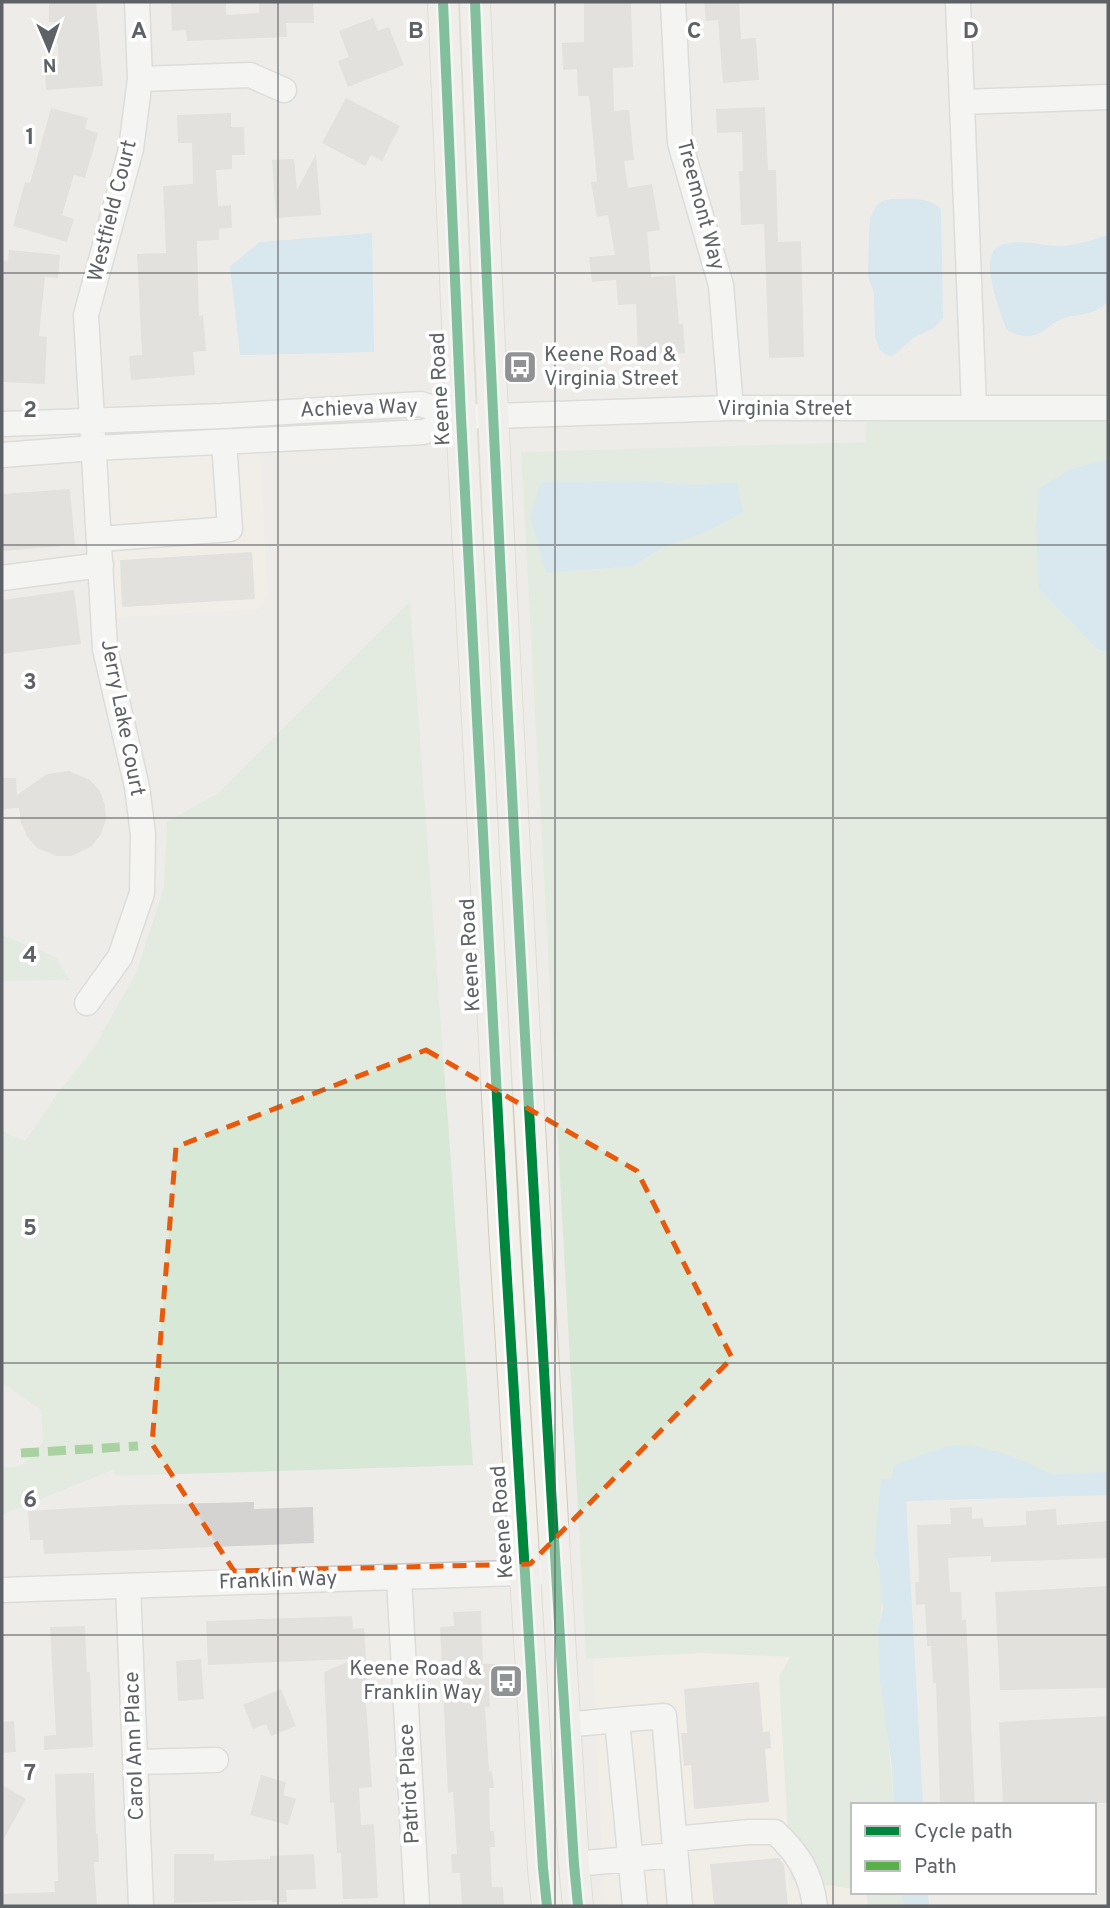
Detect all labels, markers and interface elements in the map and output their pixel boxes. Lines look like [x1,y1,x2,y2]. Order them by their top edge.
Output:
north arrow [14,14,84,84]
text: A [131,18,147,47]
text: B [408,18,424,47]
text: C [687,18,701,47]
text: D [963,18,979,47]
text: N [42,52,57,76]
text: 1 [25,124,35,153]
street label: Westfield Court [82,137,144,285]
street label: Treemont Way [670,137,730,273]
street label: Keene Road [425,332,457,446]
place label: Keene Road & Virginia Street [544,342,679,393]
bus stop icon: Keene Road & Virginia Street [501,348,539,386]
street label: Achieva Way [300,393,418,425]
street label: Virginia Street [718,396,852,423]
text: 2 [23,397,37,426]
street label: Jerry Lake Court [94,637,150,799]
text: 3 [23,669,37,698]
street label: Keene Road [455,898,487,1012]
text: 4 [23,942,37,971]
text: 5 [23,1215,37,1244]
street label: Keene Road [486,1464,520,1580]
text: 6 [23,1487,37,1516]
street label: Franklin Way [218,1565,338,1597]
place label: Keene Road & Franklin Way [349,1656,482,1707]
bus stop icon: Keene Road & Franklin Way [487,1662,525,1700]
street label: Carol Ann Place [119,1671,151,1821]
street label: Patriot Place [393,1723,427,1845]
text: 7 [24,1760,36,1789]
legend [851,1803,1096,1894]
text: Cycle path [914,1819,1013,1846]
text: Path [914,1854,957,1881]

